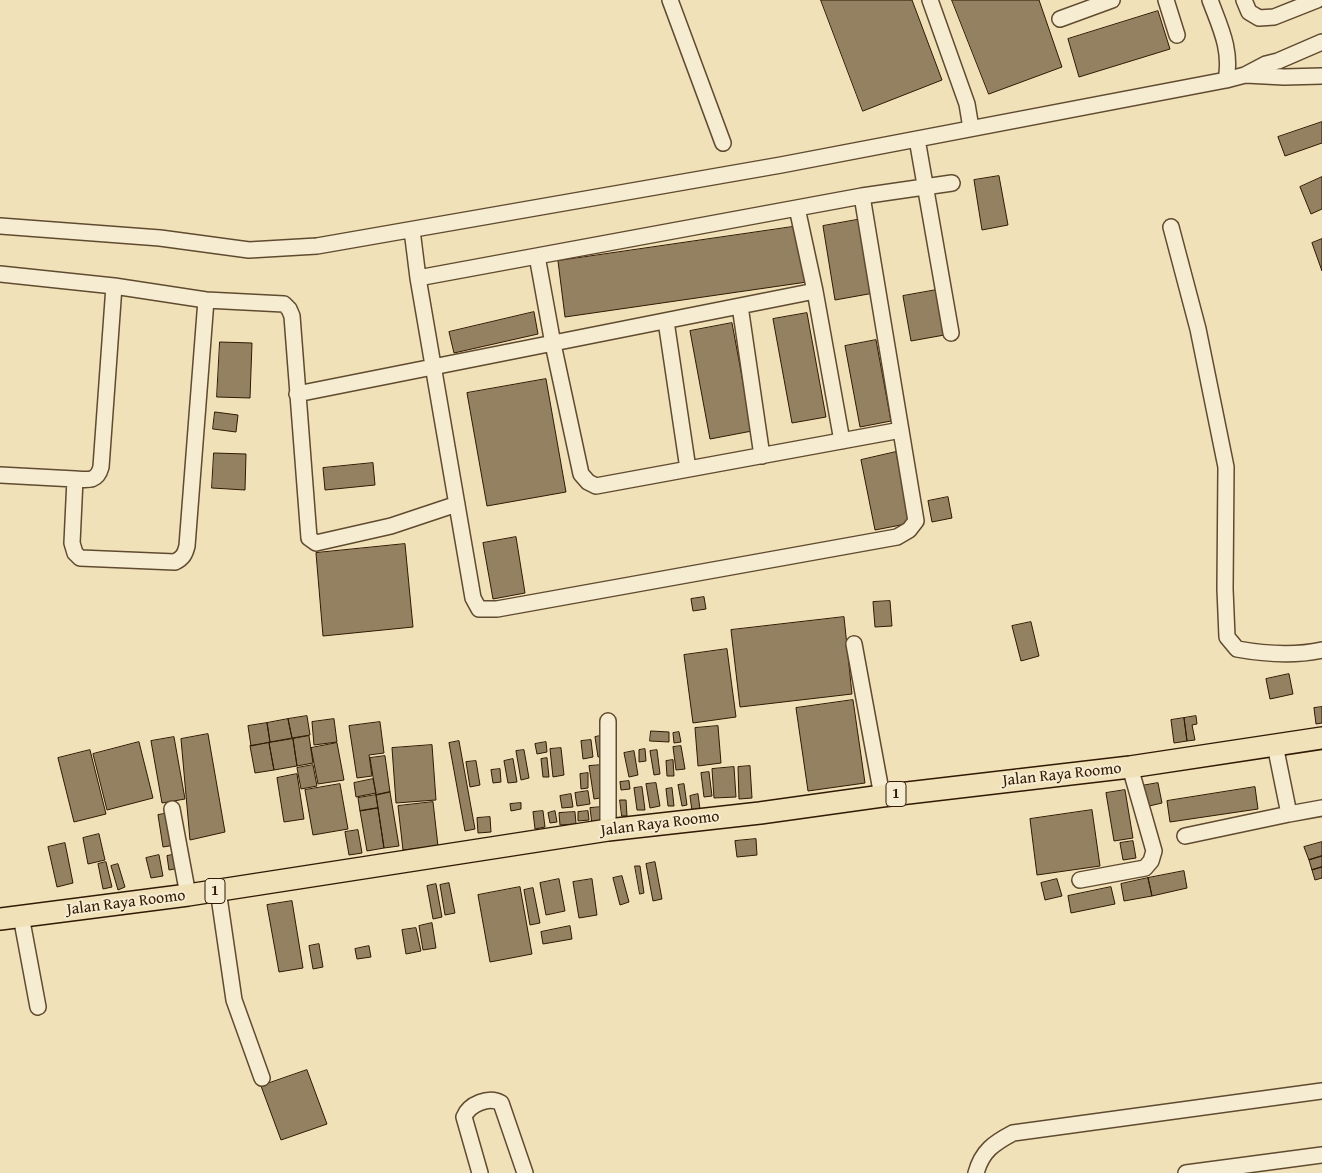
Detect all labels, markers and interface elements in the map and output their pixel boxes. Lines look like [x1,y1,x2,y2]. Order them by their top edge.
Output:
street label: Jalan Raya Roomo [1002,759,1122,791]
road number: 1 [886,782,906,806]
street label: Jalan Raya Roomo [600,807,720,841]
road number: 1 [205,878,225,904]
street label: Jalan Raya Roomo [66,886,186,920]

